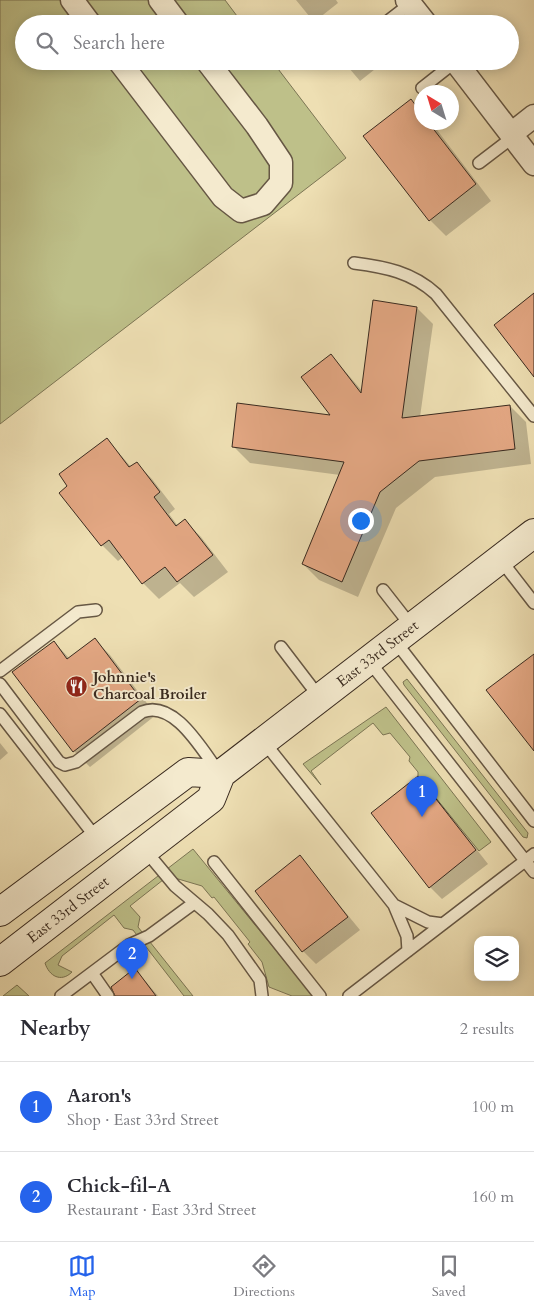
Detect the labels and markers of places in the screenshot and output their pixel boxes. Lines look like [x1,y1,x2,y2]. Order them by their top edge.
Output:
place label: Johnnie's Charcoal Broiler [91,667,208,704]
restaurant icon: Johnnie's Charcoal Broiler [65,674,89,698]
pin: 1 [406,776,438,817]
pin: 2 [116,938,148,979]

